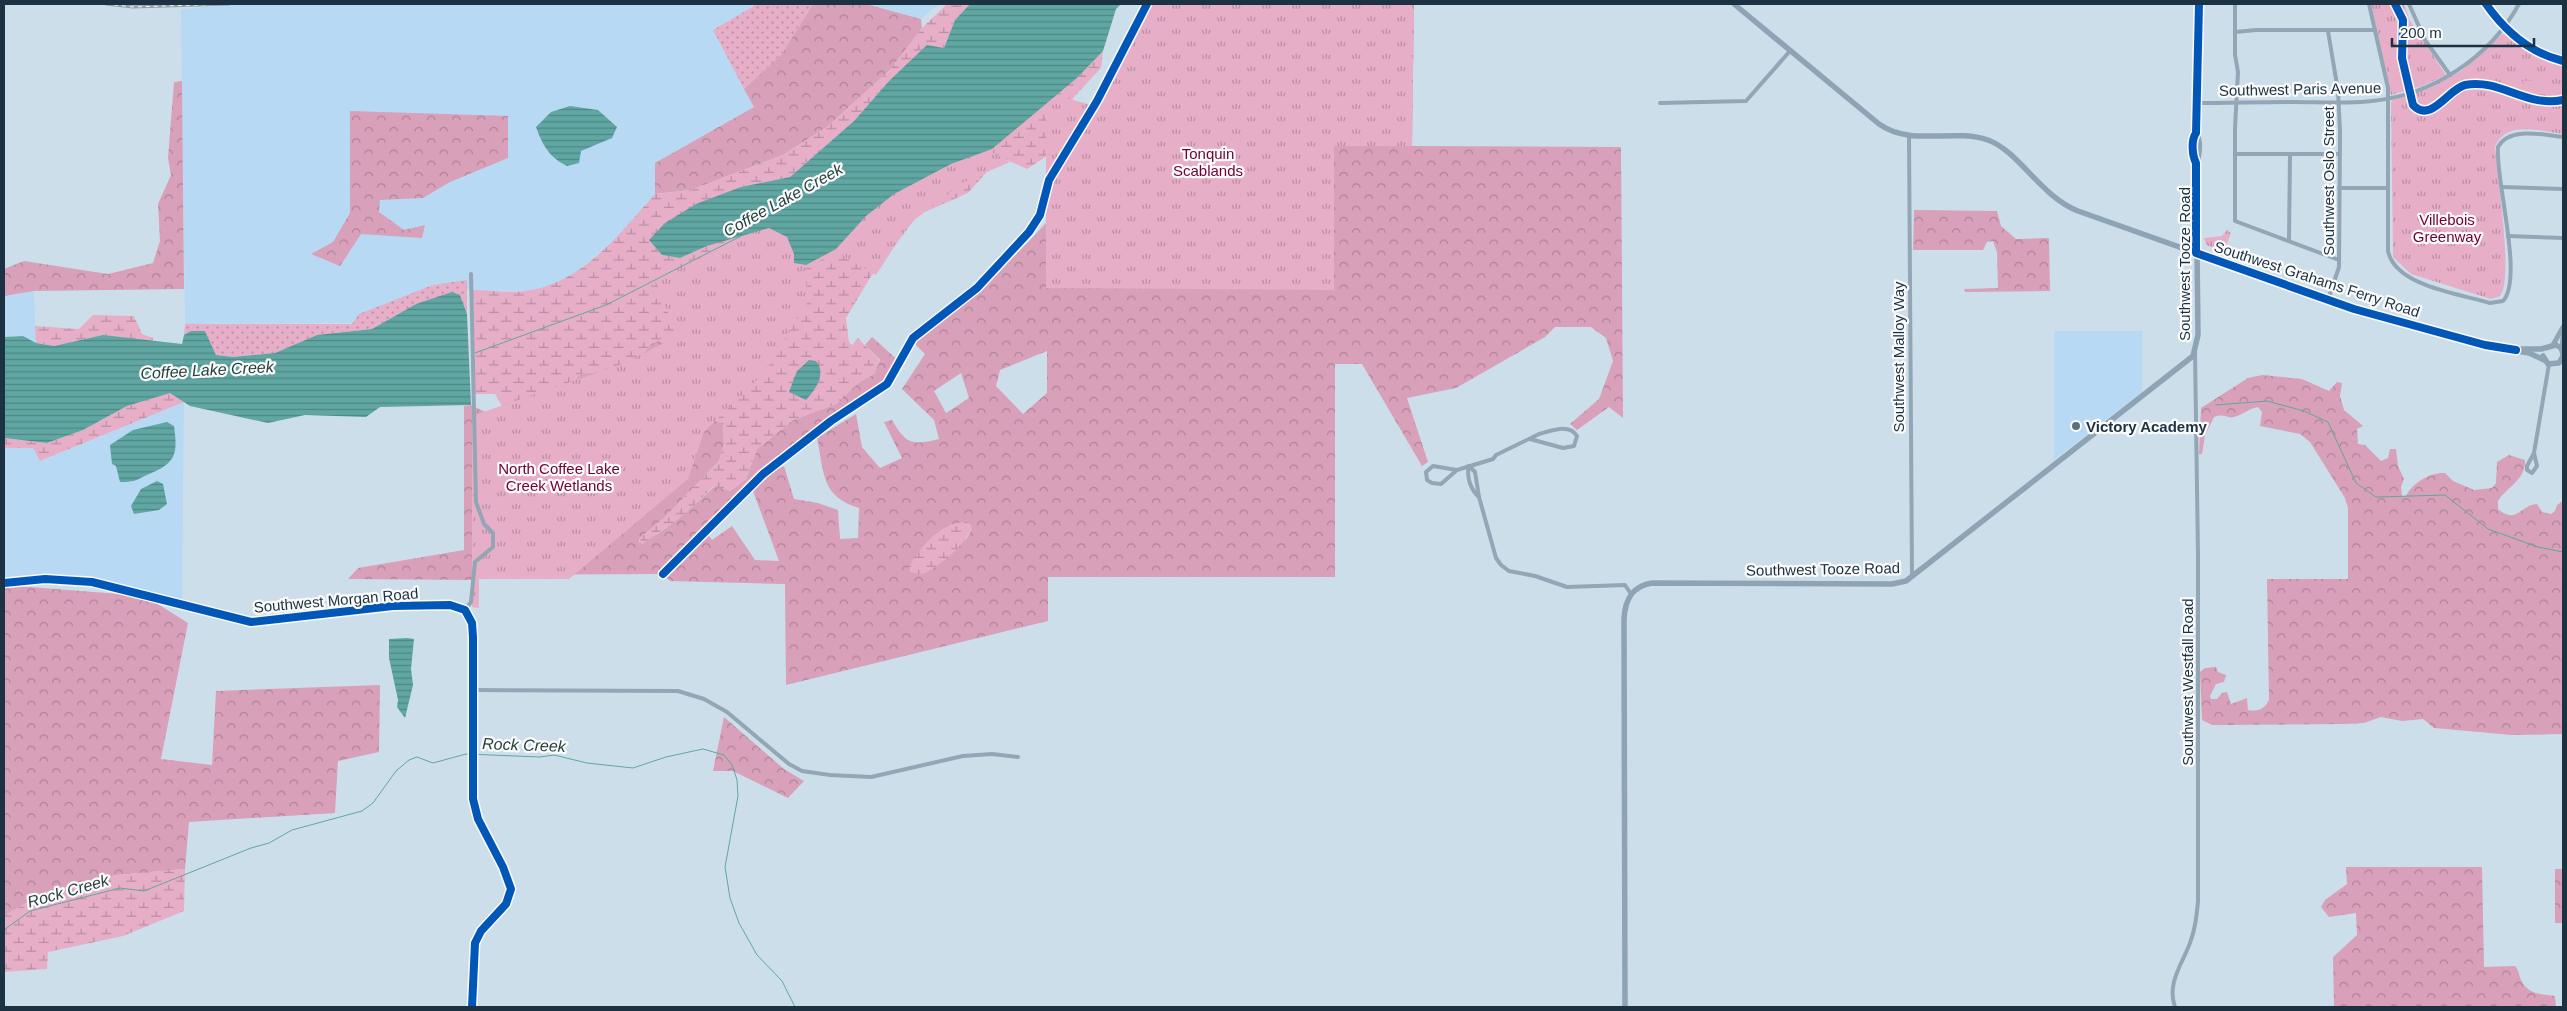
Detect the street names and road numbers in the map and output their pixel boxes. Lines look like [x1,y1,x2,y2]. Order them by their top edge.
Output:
street label: Southwest Paris Avenue [2219,79,2381,99]
street label: Southwest Oslo Street [2320,106,2337,256]
street label: Southwest Tooze Road [2176,187,2193,341]
street label: Southwest Grahams Ferry Road [2212,238,2422,320]
street label: Southwest Malloy Way [1890,281,1907,433]
street label: Southwest Tooze Road [1746,559,1900,579]
street label: Southwest Morgan Road [253,584,419,616]
street label: Southwest Westfall Road [2179,598,2196,766]

